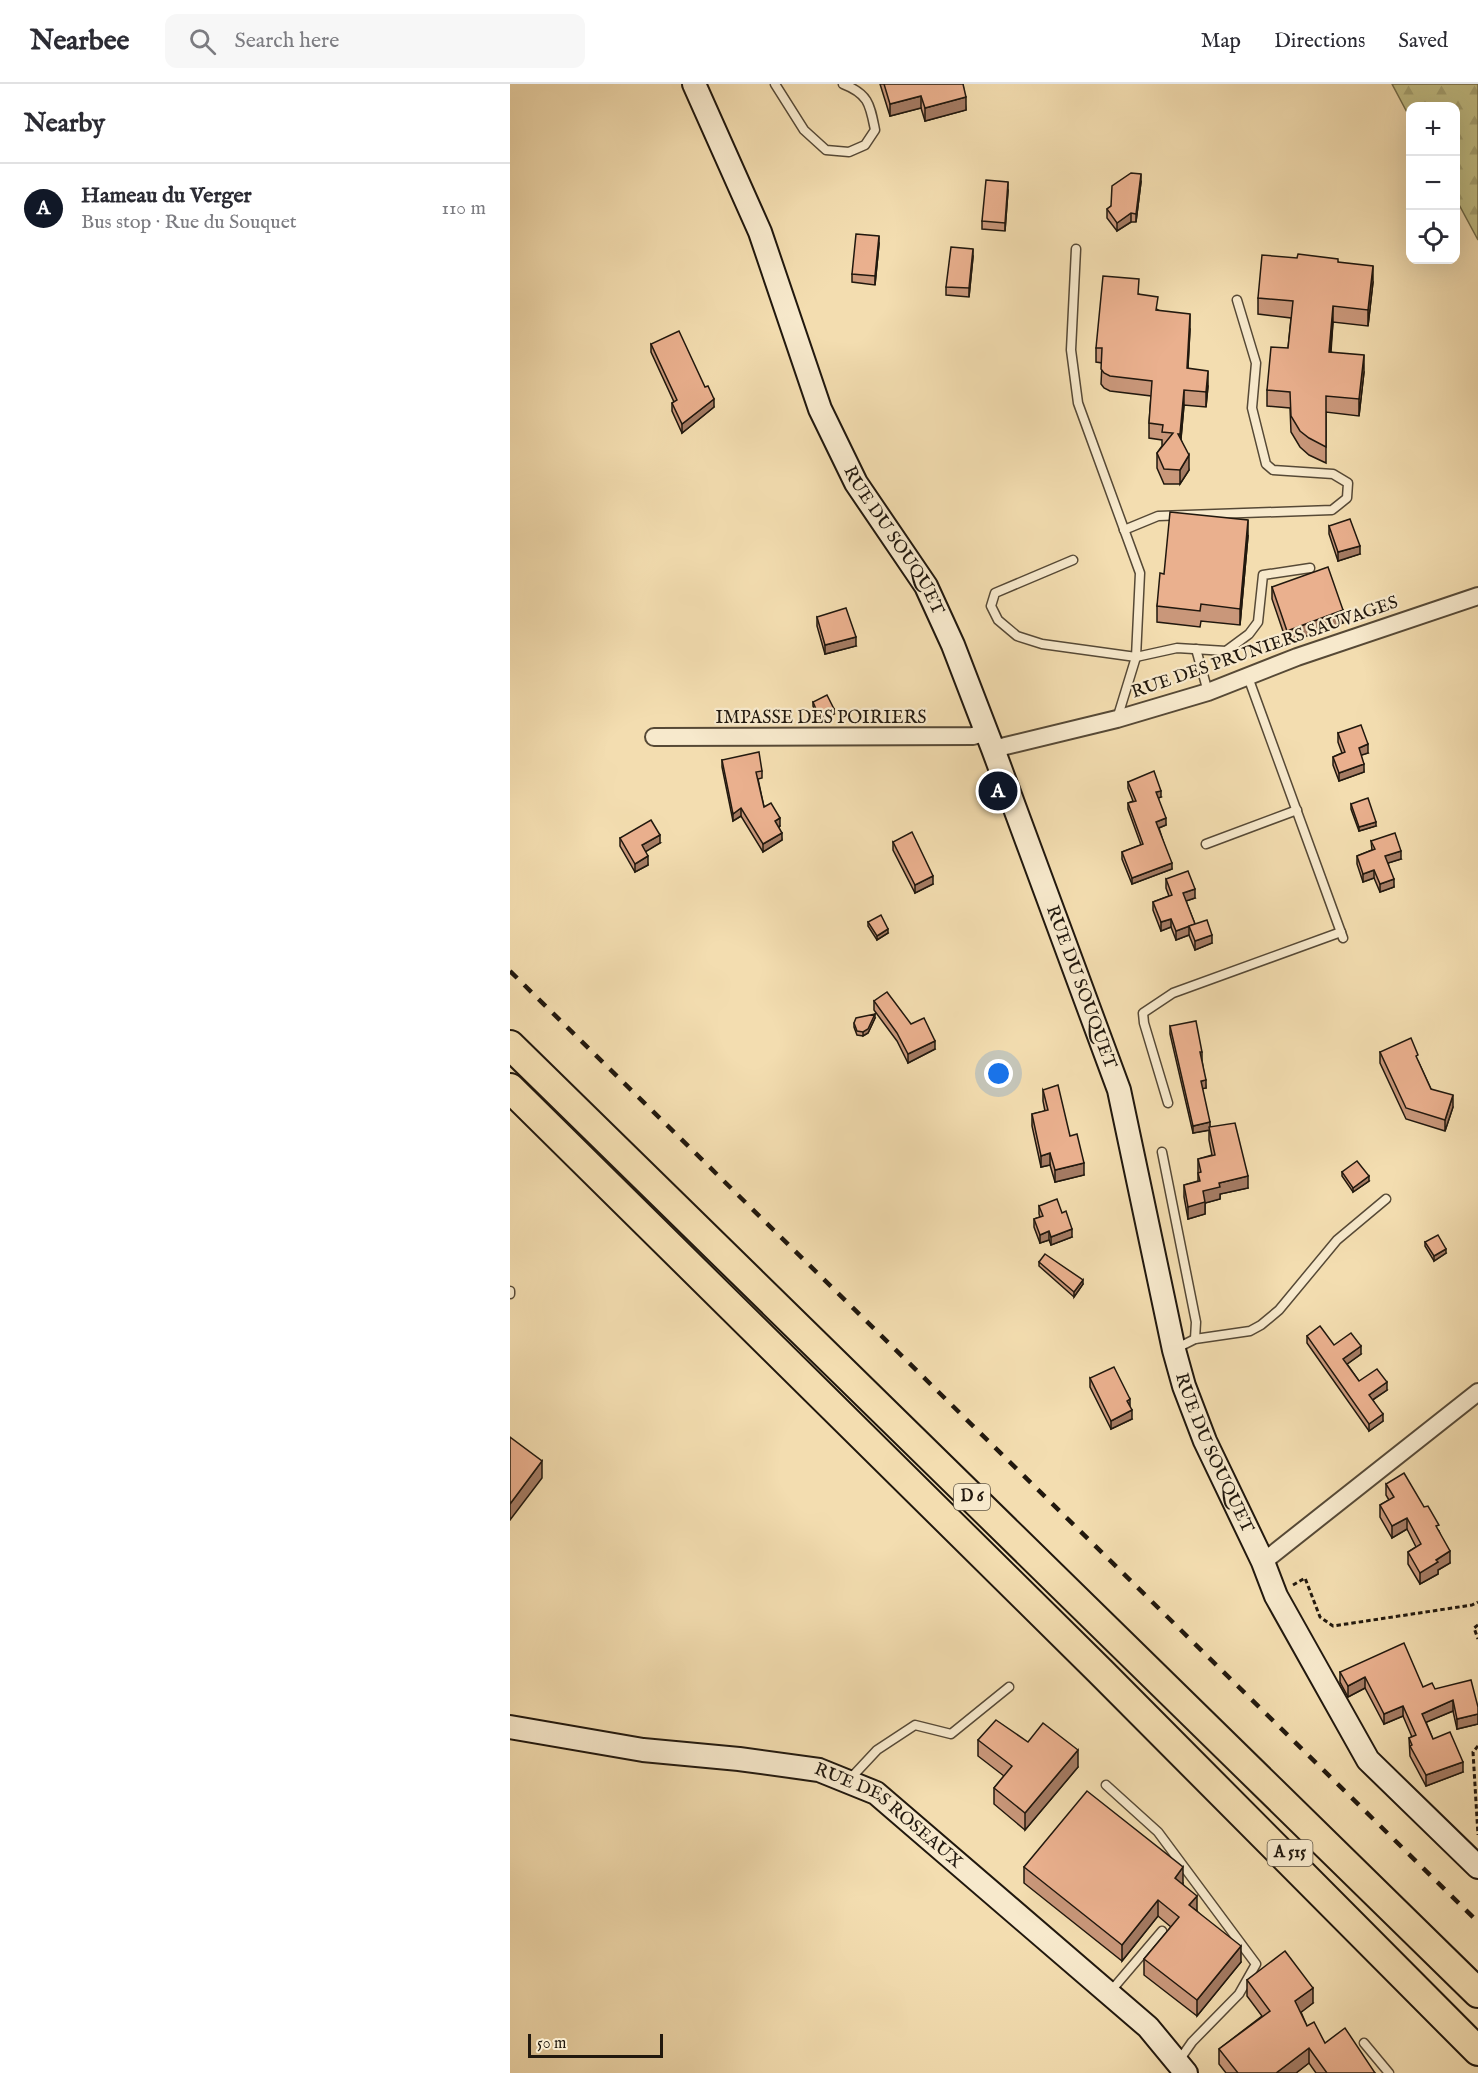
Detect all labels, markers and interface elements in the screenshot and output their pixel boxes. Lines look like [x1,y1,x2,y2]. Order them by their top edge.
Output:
search box [165,14,585,68]
text: Nearbee [30,24,129,59]
icon: search [186,25,219,58]
text: Search here [234,27,339,55]
text: Map [1201,28,1241,55]
text: Directions [1274,28,1365,55]
text: Saved [1398,28,1448,55]
map controls [1406,102,1460,264]
button: + [1406,102,1460,156]
text: Nearby [24,107,105,140]
button: − [1406,156,1460,210]
text: Hameau du Verger [81,182,252,210]
text: A [37,196,50,221]
text: 110 m [442,196,486,221]
text: Bus stop · Rue du Souquet [81,210,297,235]
button: locate [1406,210,1460,264]
street label: RUE DU SOUQUET [838,462,949,618]
street label: RUE DES PRUNIERS SAUVAGES [1129,591,1401,705]
street label: IMPASSE DES POIRIERS [715,707,927,730]
pin: A [978,768,1018,814]
street label: RUE DU SOUQUET [1040,902,1122,1072]
your location [984,1059,1013,1088]
street label: RUE DU SOUQUET [1169,1370,1259,1537]
road number: D 6 [954,1484,990,1510]
street label: RUE DES ROSEAUX [811,1758,967,1874]
road number: A 515 [1268,1840,1312,1866]
scale bar [528,2031,663,2058]
text: 50 m [537,2034,566,2054]

